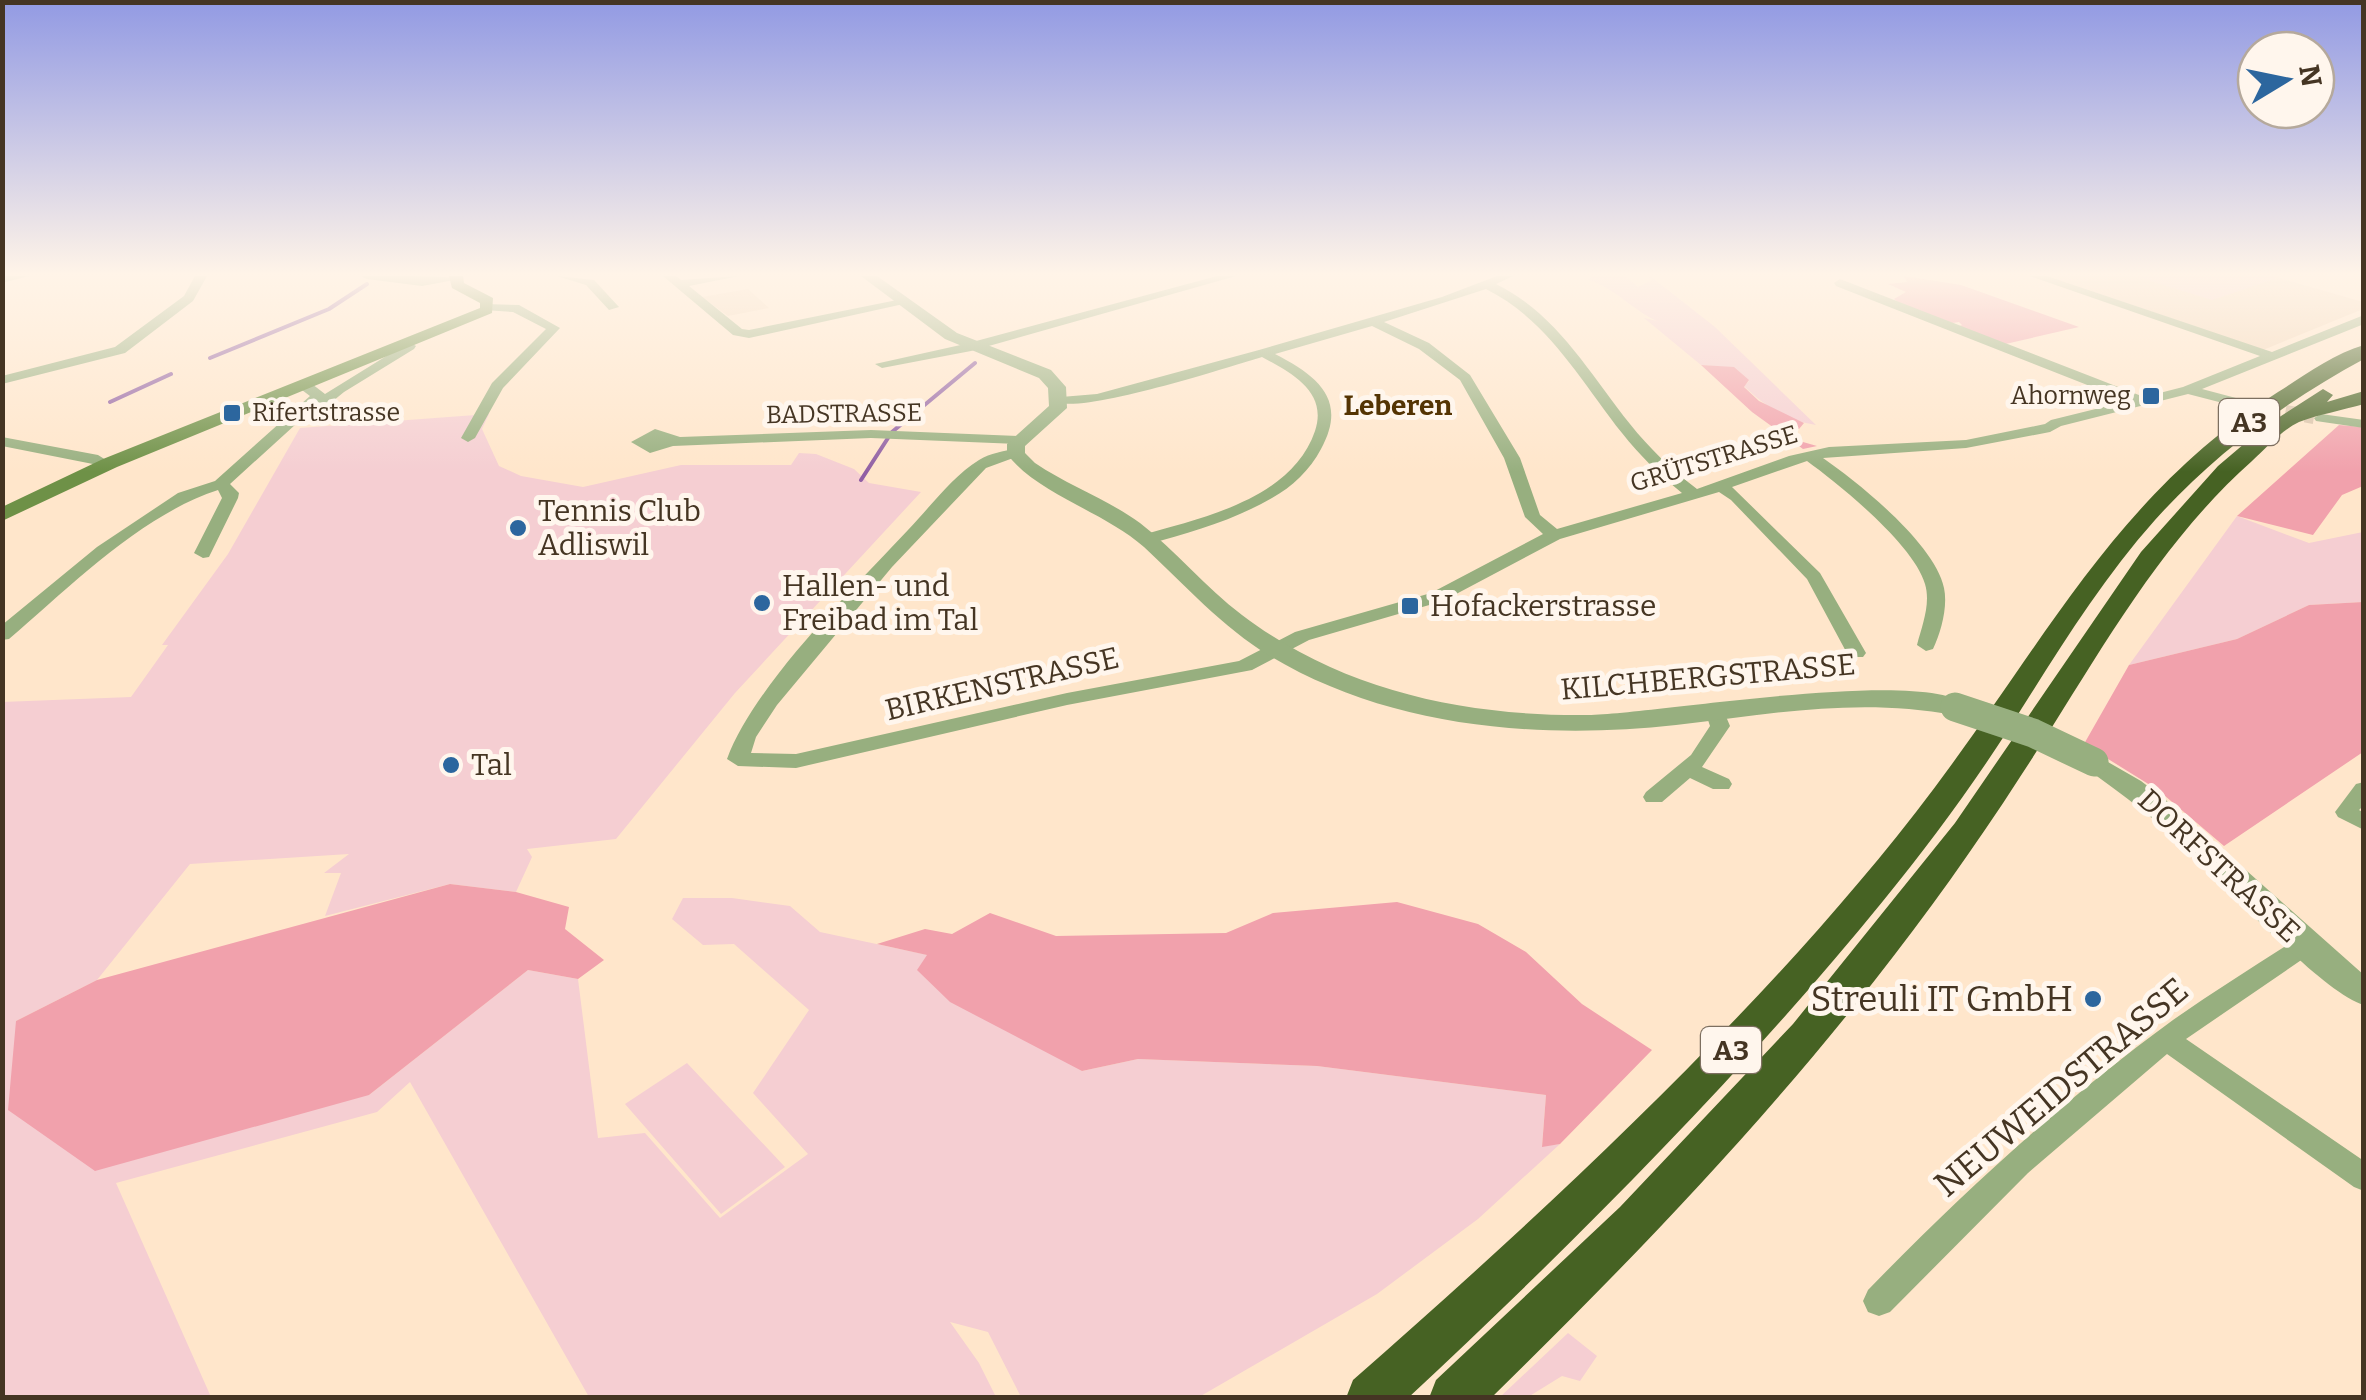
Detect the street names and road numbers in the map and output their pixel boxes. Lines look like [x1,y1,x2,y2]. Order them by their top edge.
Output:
street label: BADSTRASSE [766,398,922,430]
road number: A3 [2219,399,2279,445]
street label: GRÜTSTRASSE [1627,419,1801,499]
street label: BIRKENSTRASSE [882,640,1122,728]
street label: KILCHBERGSTRASSE [1559,646,1857,708]
street label: DORFSTRASSE [2131,782,2307,950]
street label: NEUWEIDSTRASSE [1926,969,2196,1205]
road number: A3 [1701,1027,1761,1073]

